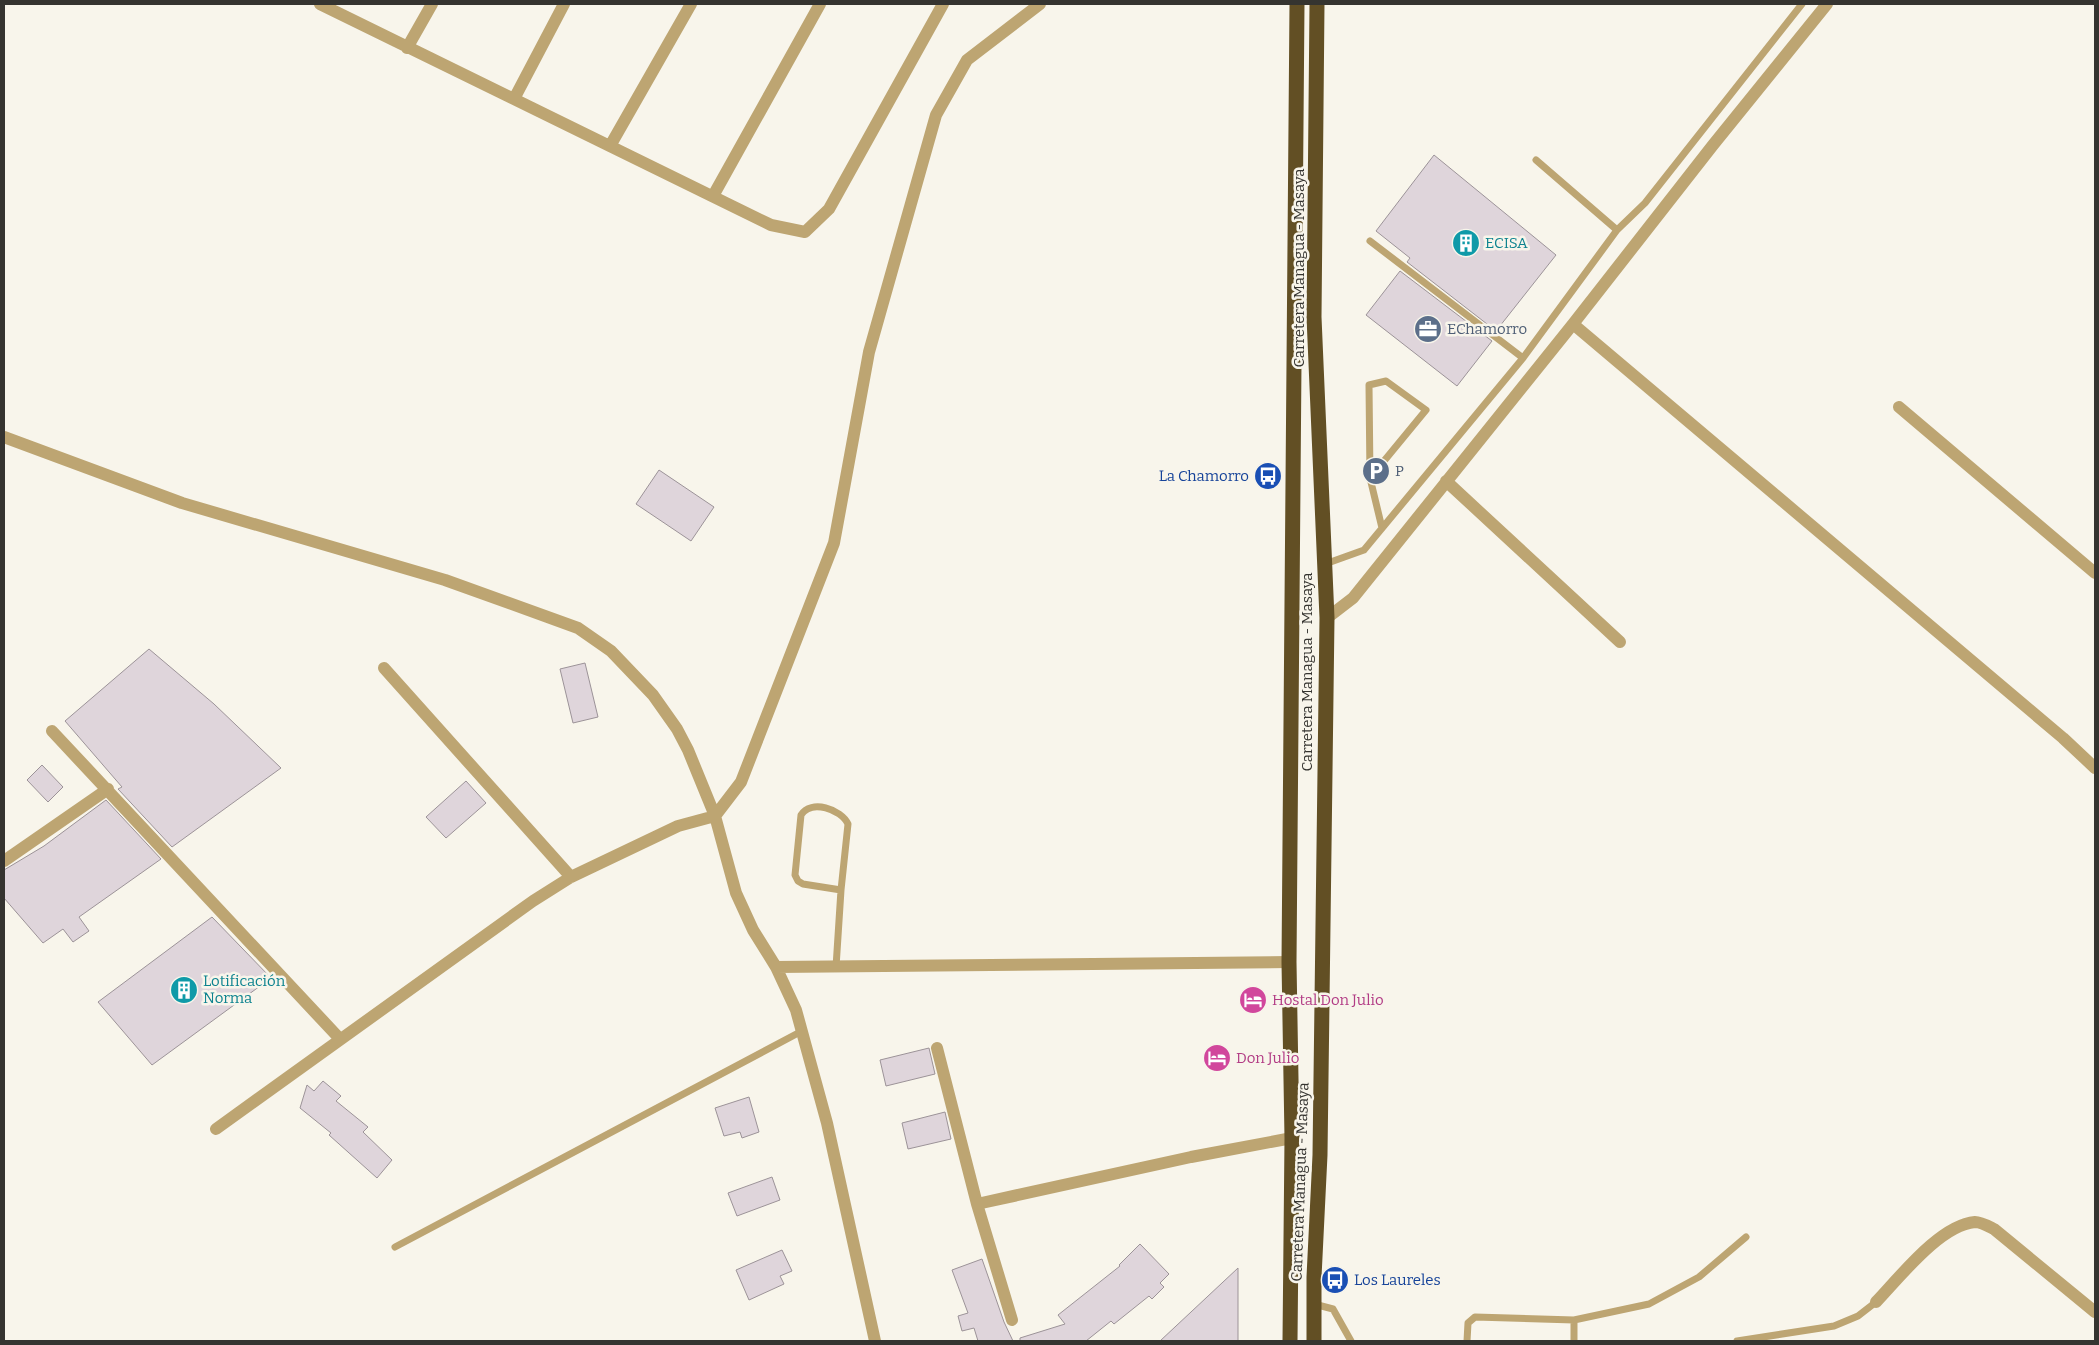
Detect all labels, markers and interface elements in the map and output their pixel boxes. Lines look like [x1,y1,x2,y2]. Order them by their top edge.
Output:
street label: Carretera Managua - Masaya [1290,168,1308,368]
building icon: ECISA [1451,228,1481,258]
place label: ECISA [1485,234,1528,252]
office icon: EChamorro [1413,314,1443,344]
place label: EChamorro [1447,320,1527,338]
parking icon: P [1361,456,1391,486]
bus stop icon: La Chamorro [1253,461,1283,491]
place label: P [1395,462,1404,480]
place label: La Chamorro [1159,467,1249,485]
street label: Carretera Managua - Masaya [1298,572,1316,772]
place label: Lotificación Norma [203,972,286,1007]
building icon: Lotificación Norma [169,975,199,1005]
hotel icon: Hostal Don Julio [1238,985,1268,1015]
place label: Hostal Don Julio [1272,991,1384,1009]
hotel icon: Don Julio [1202,1043,1232,1073]
place label: Don Julio [1236,1049,1299,1067]
street label: Carretera Managua - Masaya [1288,1082,1312,1282]
bus stop icon: Los Laureles [1320,1265,1350,1295]
place label: Los Laureles [1354,1271,1441,1289]

